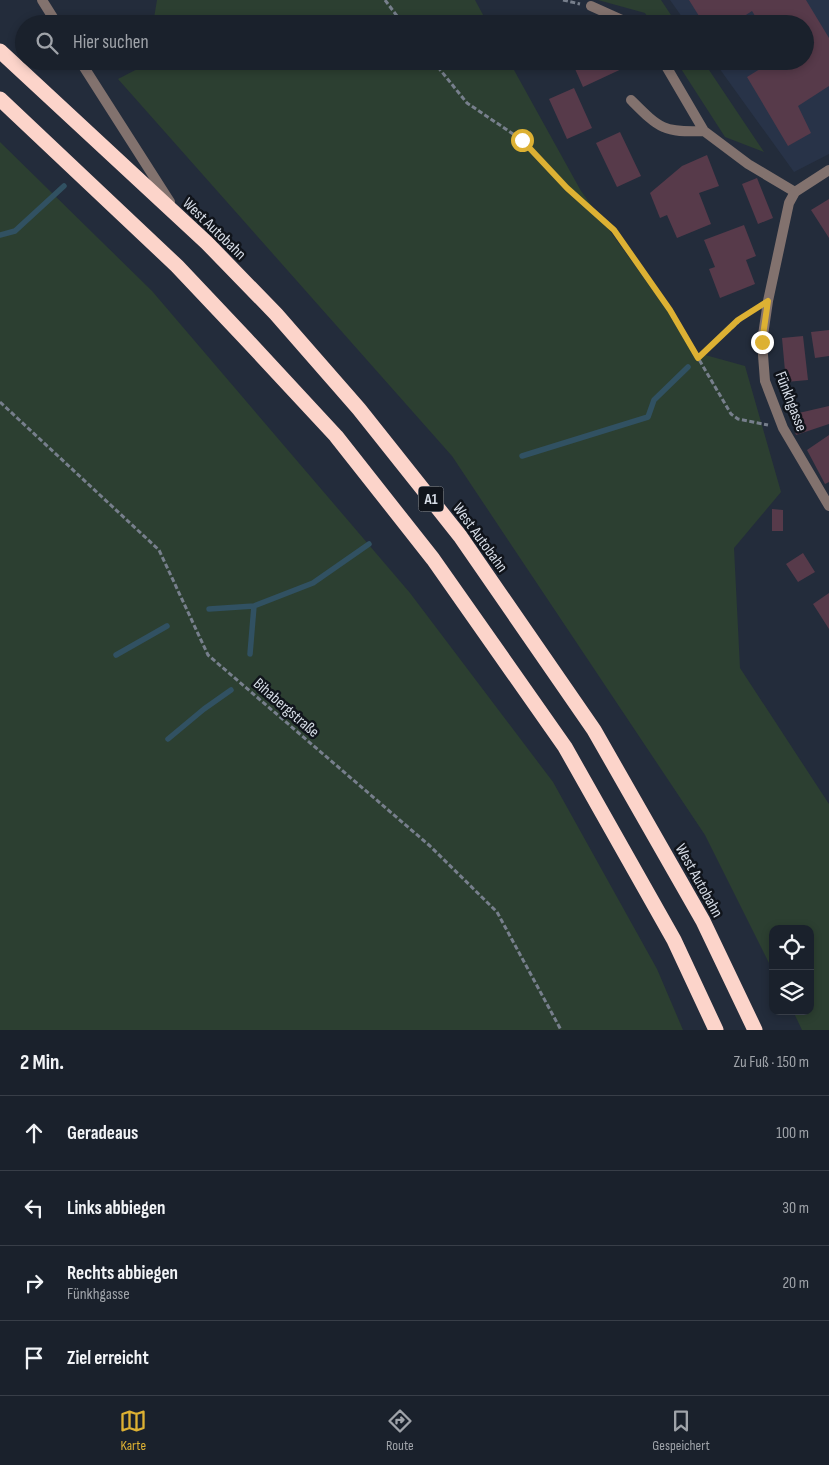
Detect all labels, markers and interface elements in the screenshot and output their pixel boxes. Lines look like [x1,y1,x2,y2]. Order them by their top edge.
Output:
search box [15,15,814,70]
icon: search [33,29,61,57]
text: Hier suchen [73,31,149,54]
route start [511,129,534,152]
street label: West Autobahn [178,194,250,264]
route end [751,331,774,354]
street label: Fünkhgasse [771,369,811,434]
road number: A1 [418,486,444,512]
street label: West Autobahn [448,499,511,576]
street label: Bihabergstraße [249,674,323,742]
street label: West Autobahn [671,841,727,921]
map controls [769,925,814,1015]
button: locate [769,925,814,970]
button: layers [769,970,814,1015]
text: 2 Min. [20,1050,64,1075]
text: Zu Fuß · 150 m [734,1053,809,1072]
icon: ahead [20,1119,48,1147]
text: Geradeaus [67,1122,138,1145]
text: 100 m [776,1124,809,1143]
icon: left [20,1194,48,1222]
text: Links abbiegen [67,1197,165,1220]
text: 30 m [782,1199,809,1218]
text: Rechts abbiegen [67,1262,178,1285]
icon: right [20,1269,48,1297]
text: 20 m [782,1274,809,1293]
text: Fünkhgasse [67,1285,130,1304]
icon: arrive [20,1344,48,1372]
text: Ziel erreicht [67,1347,149,1370]
tab: Karte [119,1407,147,1454]
tab: Route [386,1407,414,1454]
tab: Gespeichert [652,1407,710,1454]

